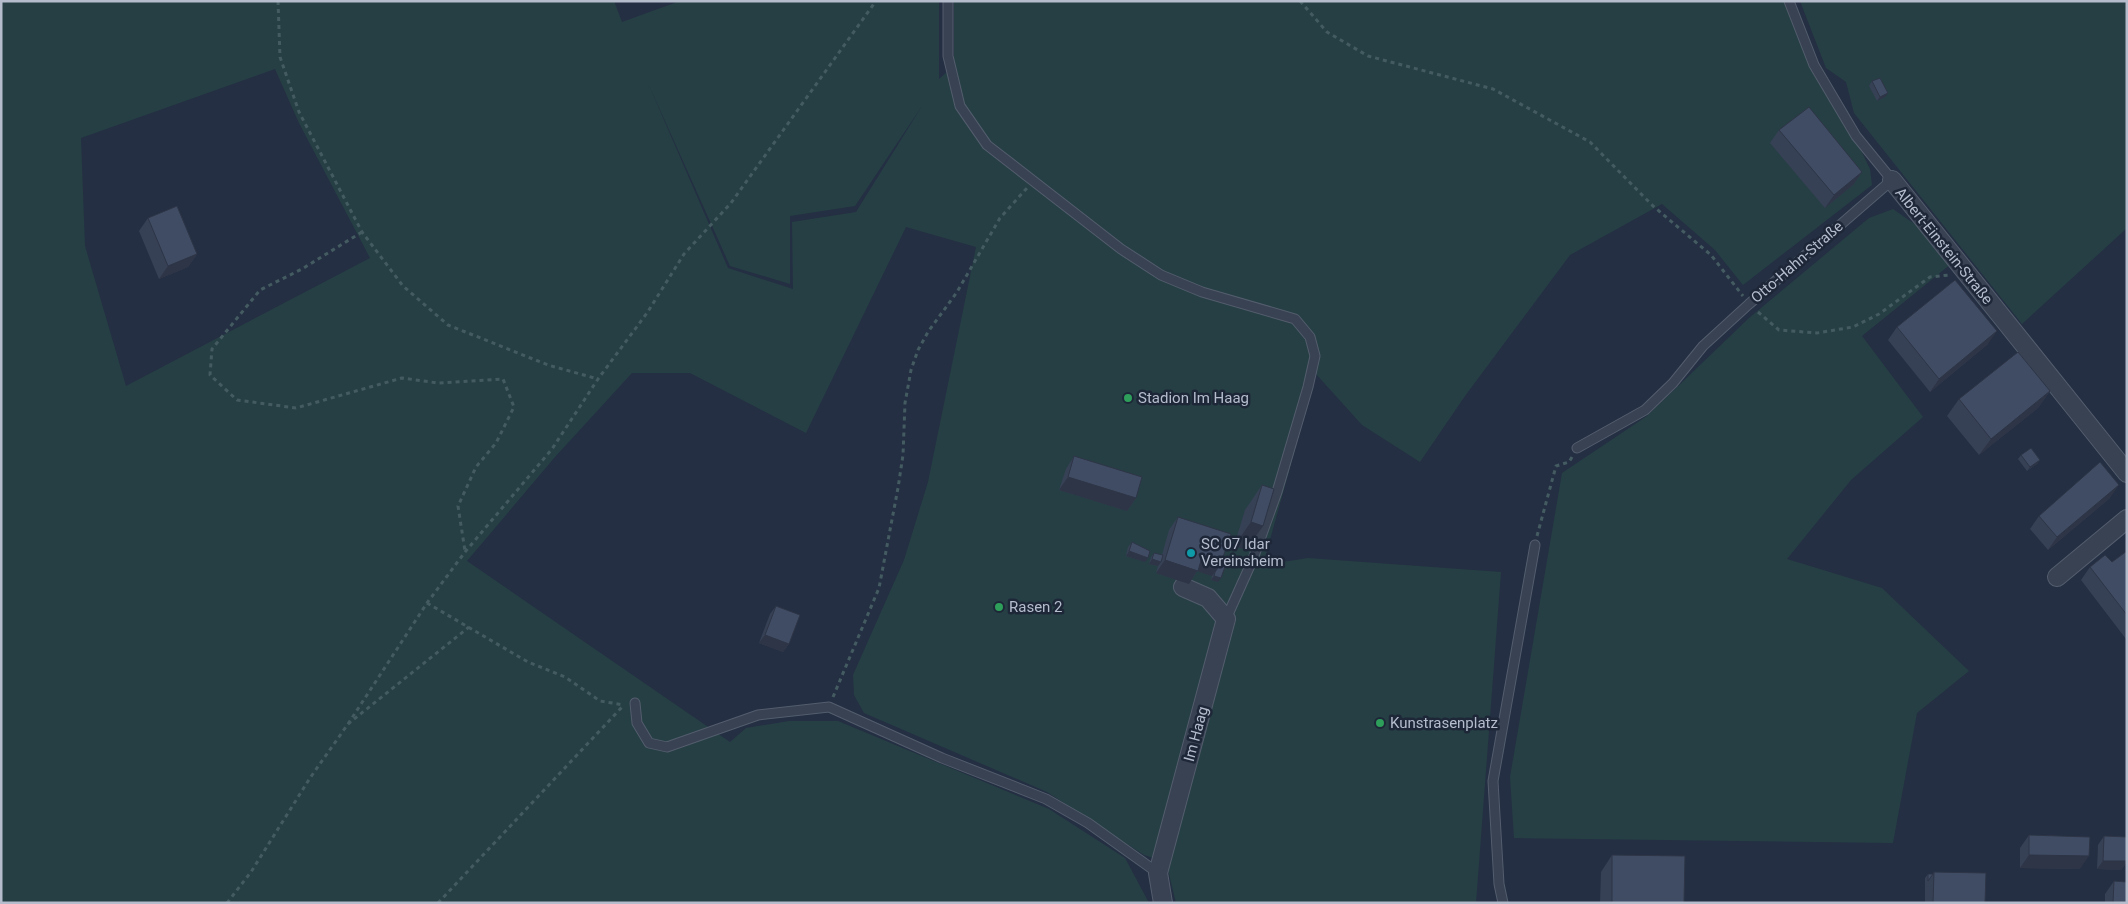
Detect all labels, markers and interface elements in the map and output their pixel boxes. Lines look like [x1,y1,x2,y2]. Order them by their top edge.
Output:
street label: Albert-Einstein-Straße [1891,184,1997,308]
street label: Otto-Hahn-Straße [1747,217,1847,307]
place label: Stadion Im Haag [1138,389,1249,407]
marker: Stadion Im Haag [1122,392,1134,404]
place label: SC 07 Idar Vereinsheim [1201,535,1284,570]
marker: SC 07 Idar Vereinsheim [1185,547,1197,559]
place label: Rasen 2 [1009,598,1063,616]
marker: Rasen 2 [993,601,1005,613]
street label: Im Haag [1180,704,1212,764]
place label: Kunstrasenplatz [1390,714,1498,732]
marker: Kunstrasenplatz [1374,717,1386,729]

